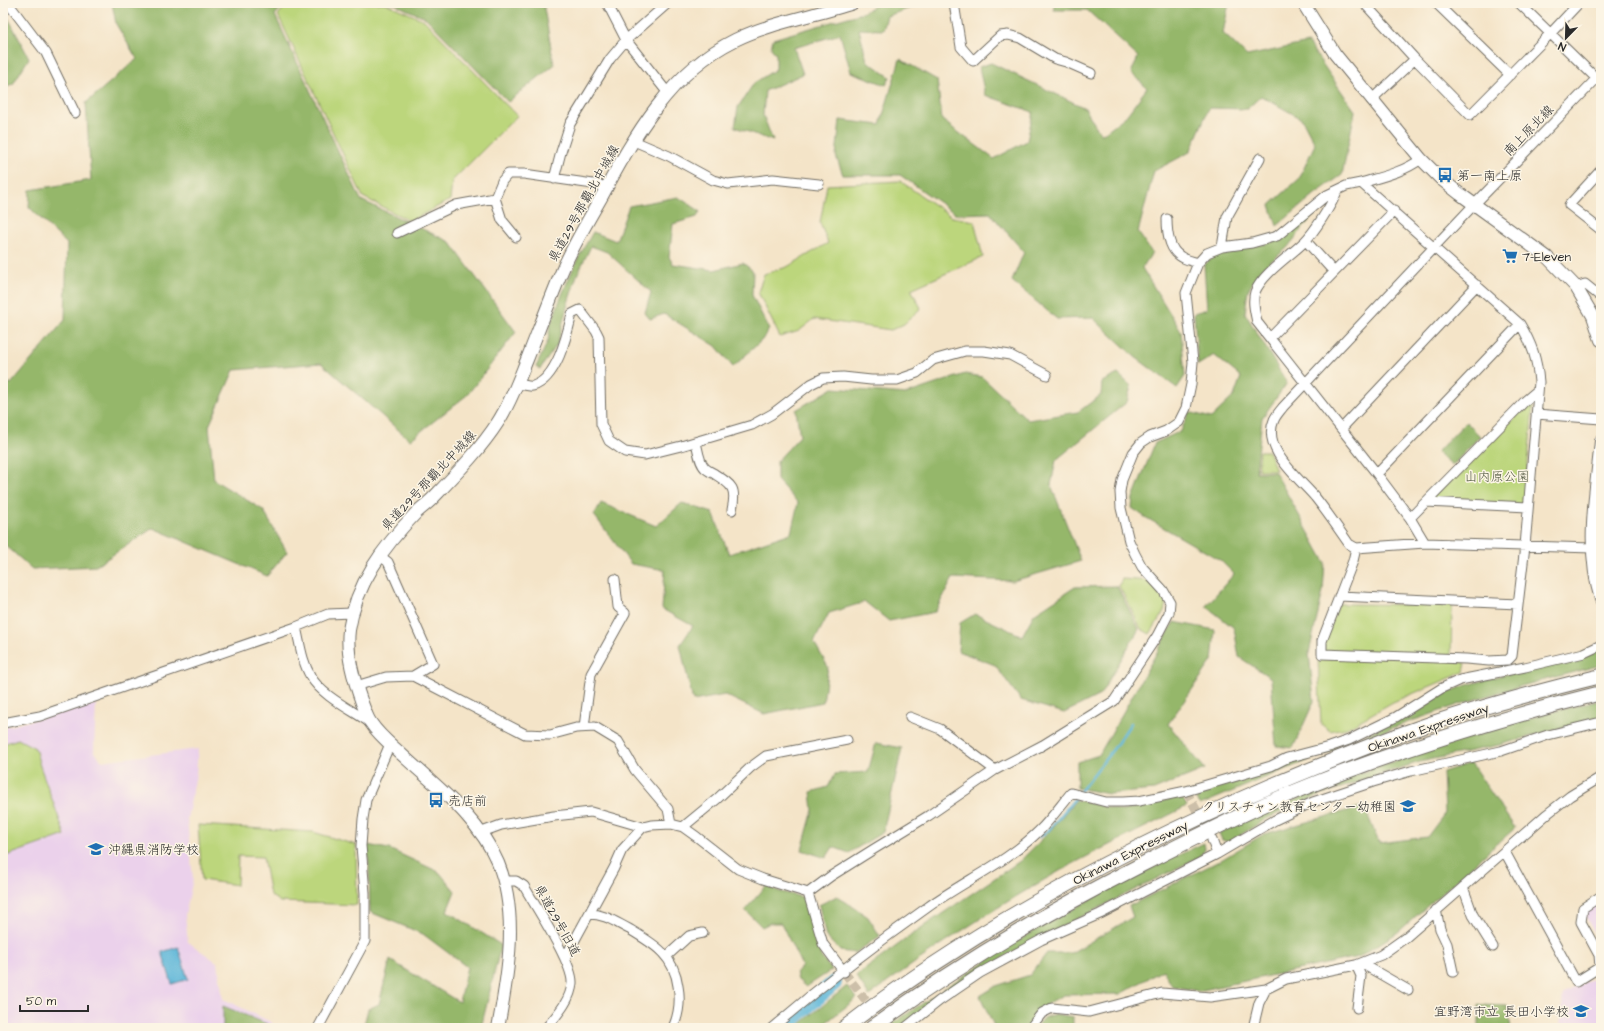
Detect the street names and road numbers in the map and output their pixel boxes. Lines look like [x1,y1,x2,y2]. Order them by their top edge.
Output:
street label: 南上原北線 [1500,100,1558,160]
street label: 県道29号那覇北中城線 [544,141,624,266]
street label: 県道29号那覇北中城線 [377,426,481,535]
street label: Okinawa Expressway [1366,699,1491,758]
street label: Okinawa Expressway [1070,816,1191,891]
street label: 県道29号旧道 [530,881,584,960]

